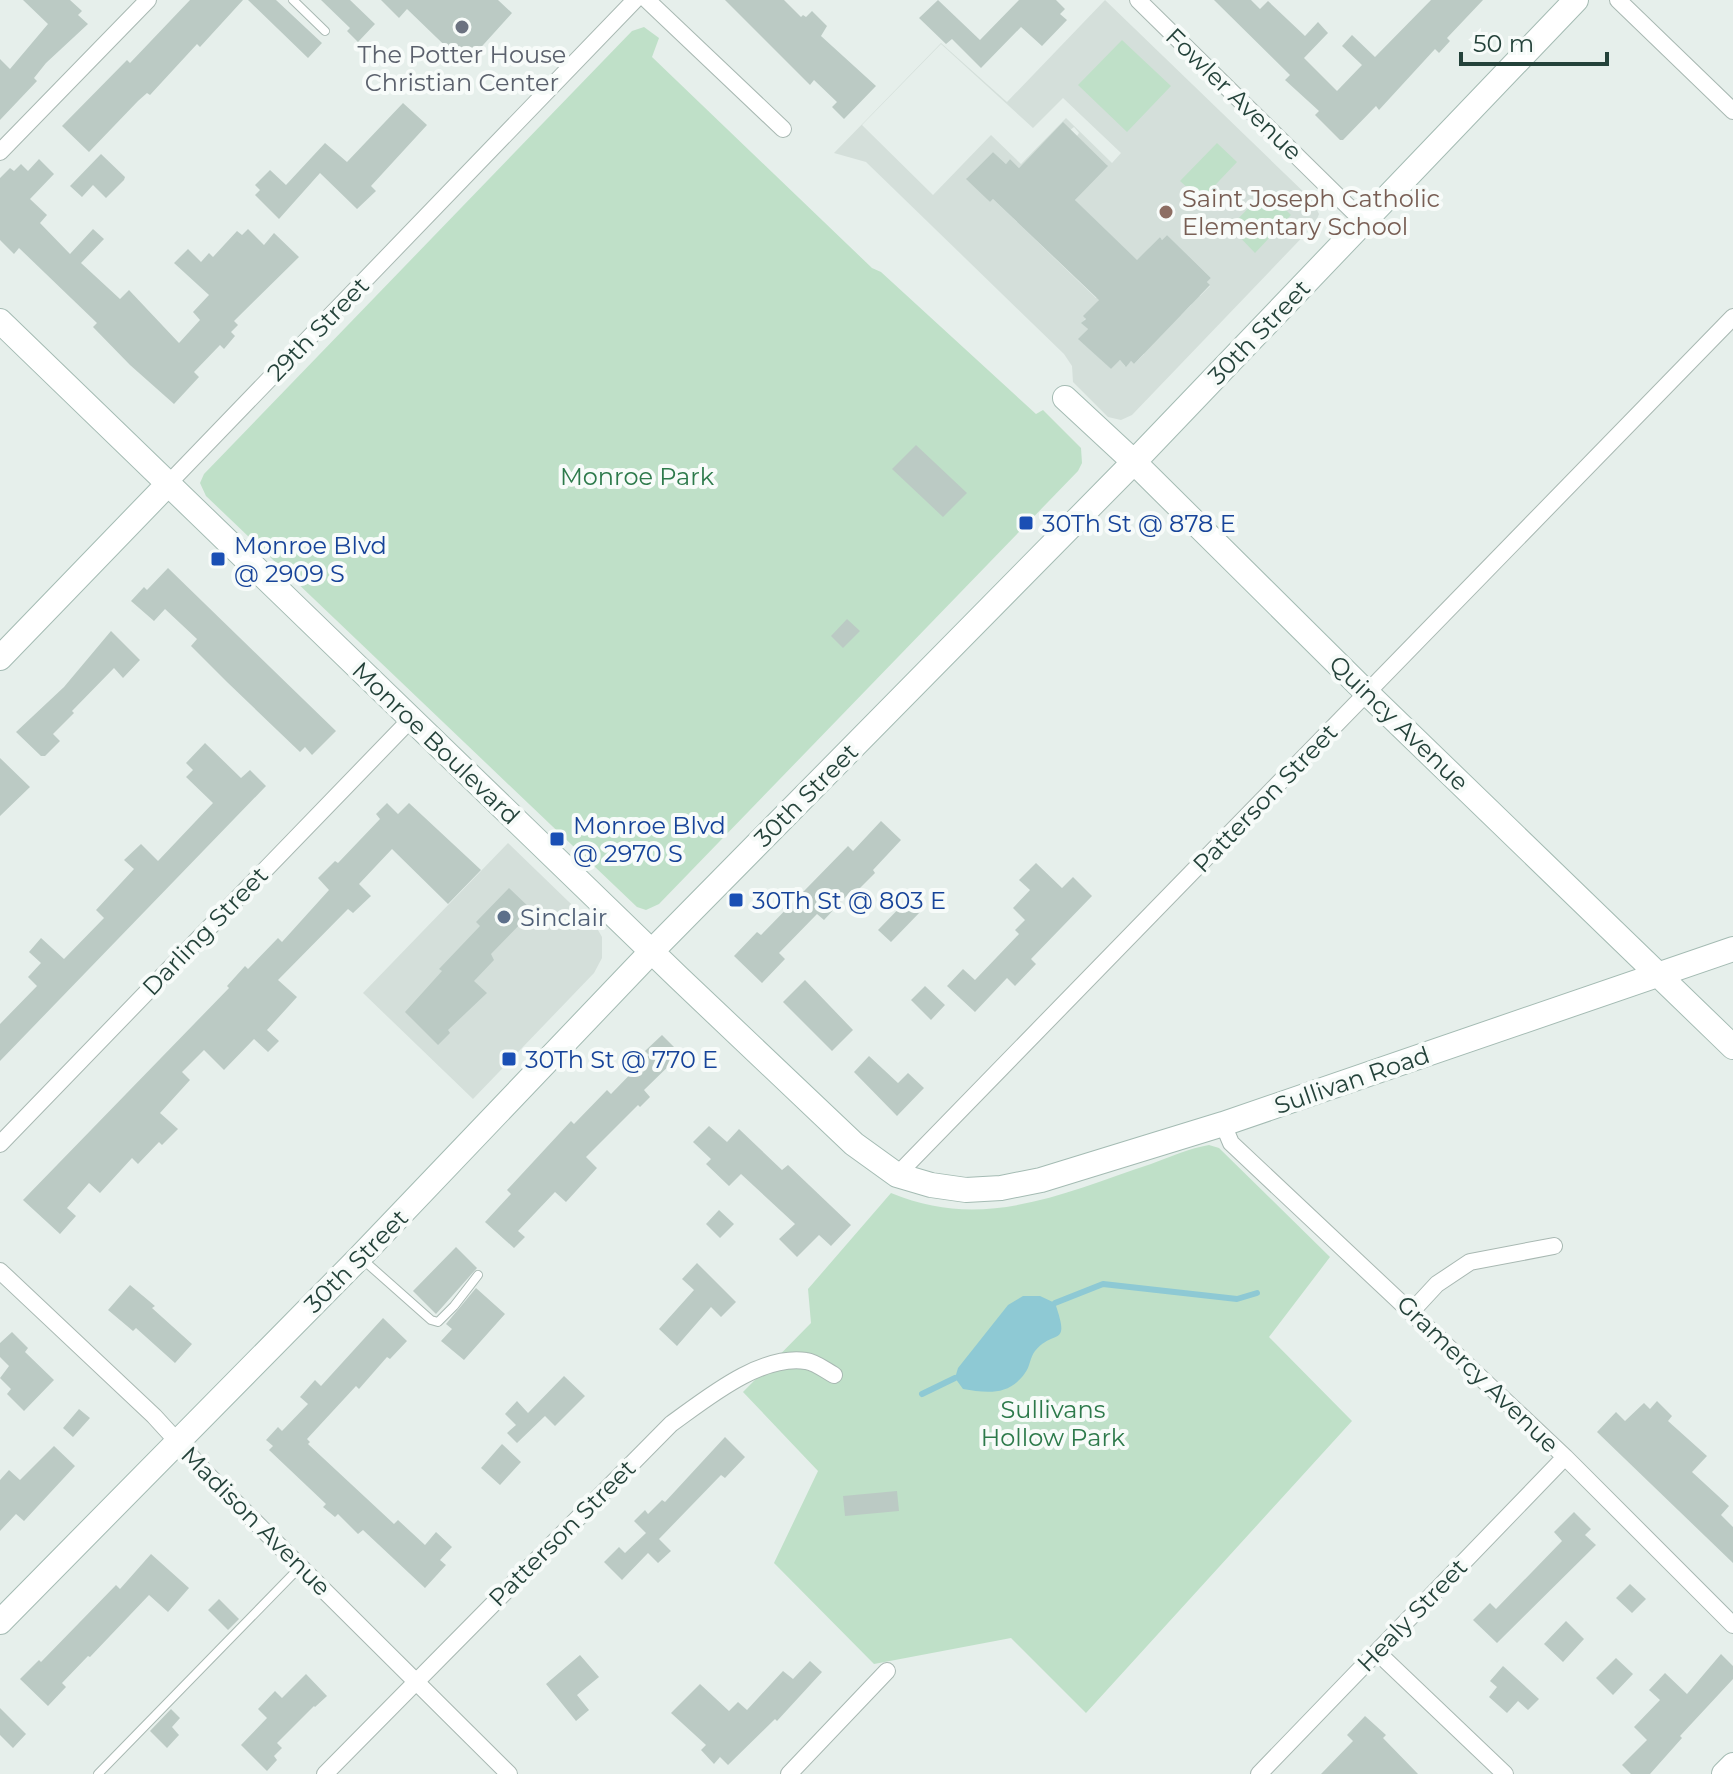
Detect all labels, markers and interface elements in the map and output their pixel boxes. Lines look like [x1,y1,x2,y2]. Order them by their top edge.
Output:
scale bar [1461,16,1607,66]
marker: The Potter House Christian Center [453,18,471,36]
street label: Fowler Avenue [1160,22,1308,166]
text: 50 m [1473,29,1534,58]
place label: The Potter House Christian Center [358,40,566,97]
place label: Saint Joseph Catholic Elementary School [1182,184,1440,241]
marker: Saint Joseph Catholic Elementary School [1157,203,1175,221]
street label: 29th Street [261,271,375,387]
street label: 30th Street [1202,273,1316,390]
park label: Monroe Park [560,462,715,491]
place label: 30Th St @ 878 E [1042,509,1236,538]
marker: 30Th St @ 878 E [1017,514,1035,532]
place label: Monroe Blvd @ 2909 S [234,531,387,588]
marker: Monroe Blvd @ 2909 S [209,550,227,568]
street label: Quincy Avenue [1323,649,1475,797]
street label: Monroe Boulevard [346,656,526,830]
street label: Patterson Street [1187,717,1344,878]
street label: 30th Street [748,737,864,853]
place label: Monroe Blvd @ 2970 S [573,811,726,868]
marker: Monroe Blvd @ 2970 S [548,830,566,848]
street label: Darling Street [136,860,274,1001]
place label: 30Th St @ 803 E [752,886,946,915]
marker: 30Th St @ 803 E [727,891,745,909]
place label: Sinclair [520,903,607,932]
marker: Sinclair [495,908,513,926]
street label: Sullivan Road [1271,1040,1433,1120]
place label: 30Th St @ 770 E [525,1045,718,1074]
marker: 30Th St @ 770 E [500,1050,518,1068]
street label: 30th Street [298,1203,414,1319]
street label: Gramercy Avenue [1391,1289,1565,1459]
park label: Sullivans Hollow Park [981,1395,1126,1452]
street label: Madison Avenue [175,1440,337,1602]
street label: Patterson Street [483,1453,642,1612]
street label: Healy Street [1351,1552,1473,1678]

